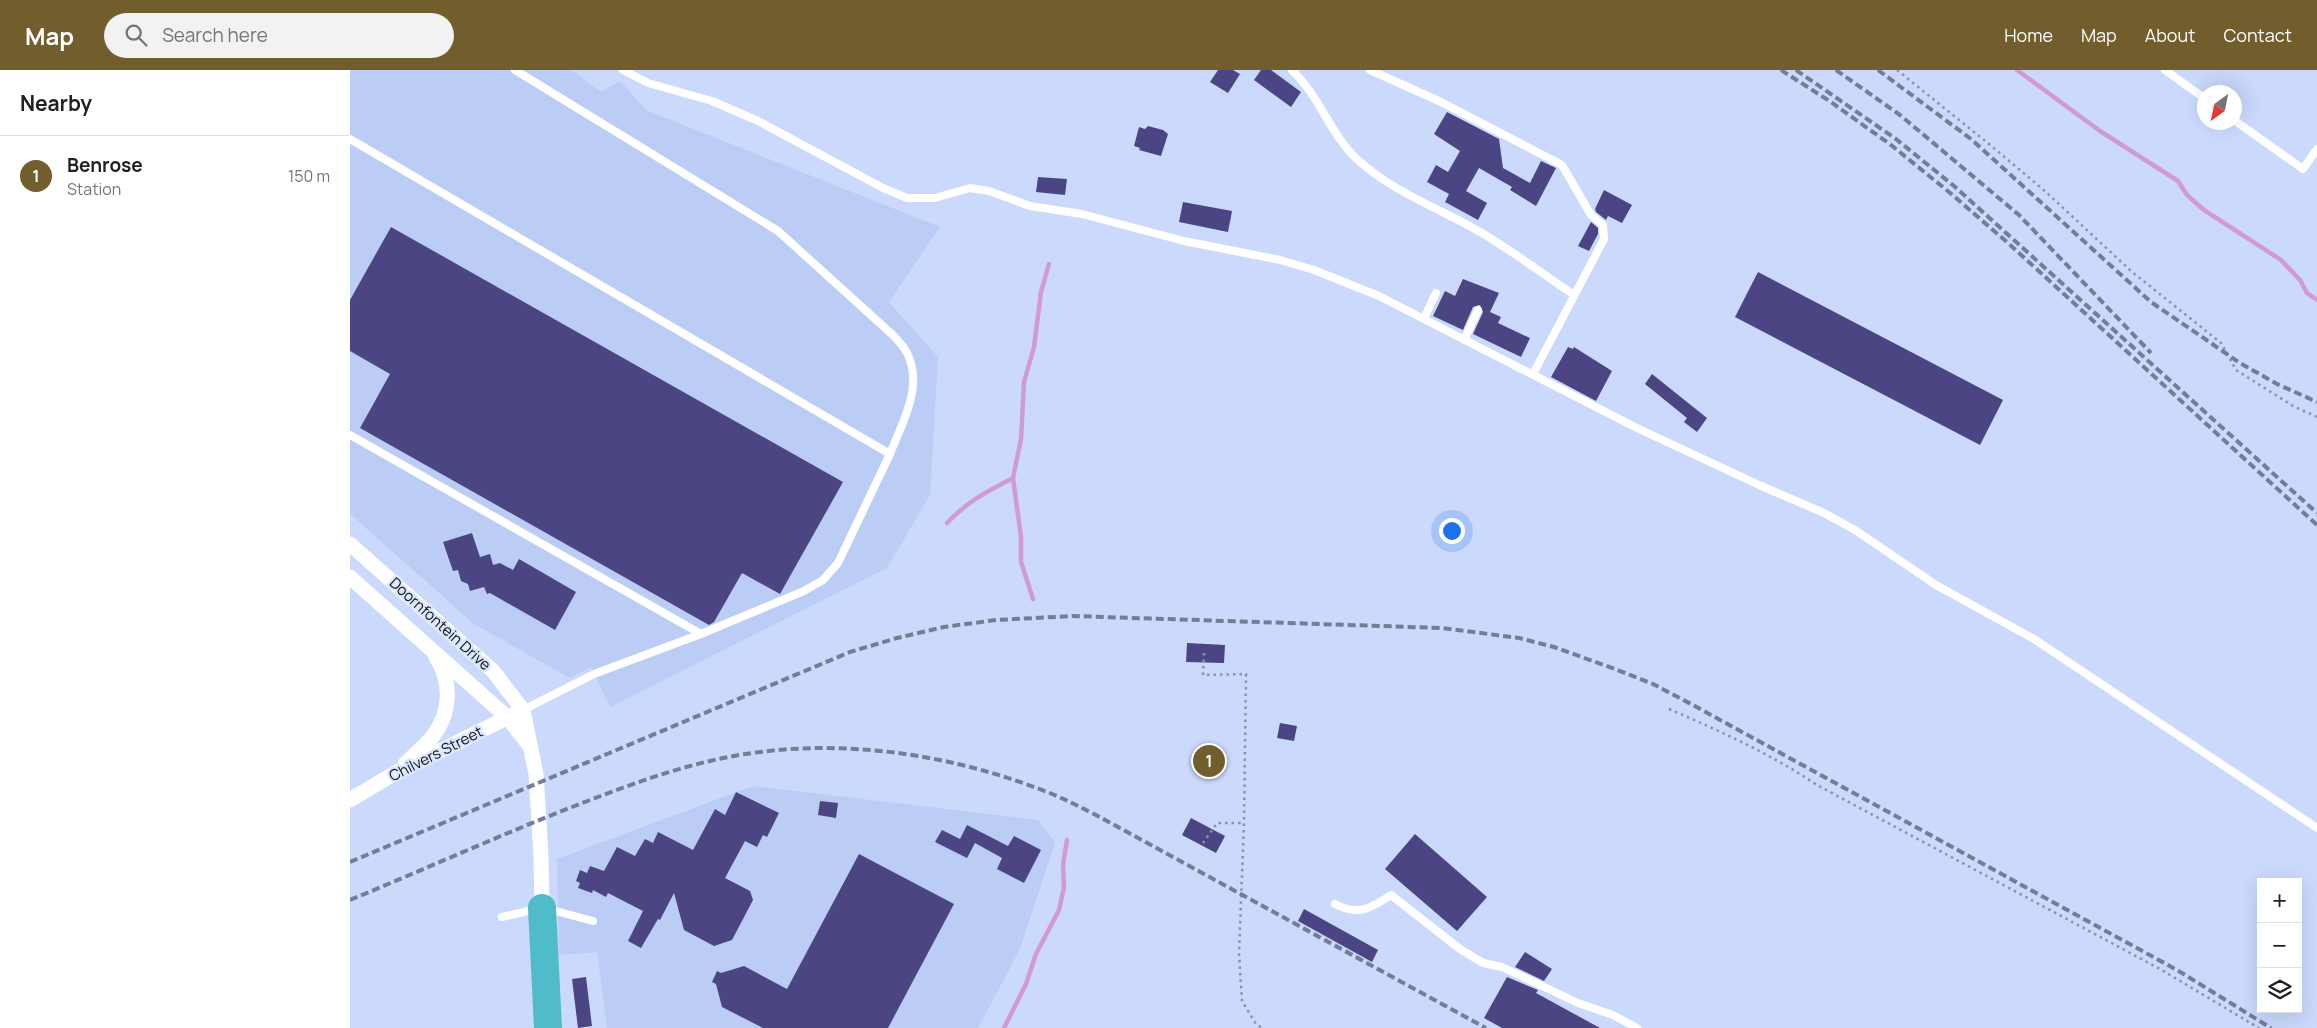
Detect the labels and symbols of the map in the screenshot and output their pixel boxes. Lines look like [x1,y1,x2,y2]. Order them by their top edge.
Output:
north arrow [2197,85,2242,130]
your location [1439,518,1465,544]
street label: Doornfontein Drive [385,572,496,675]
street label: Chilvers Street [385,721,486,786]
pin: 1 [1193,742,1225,780]

